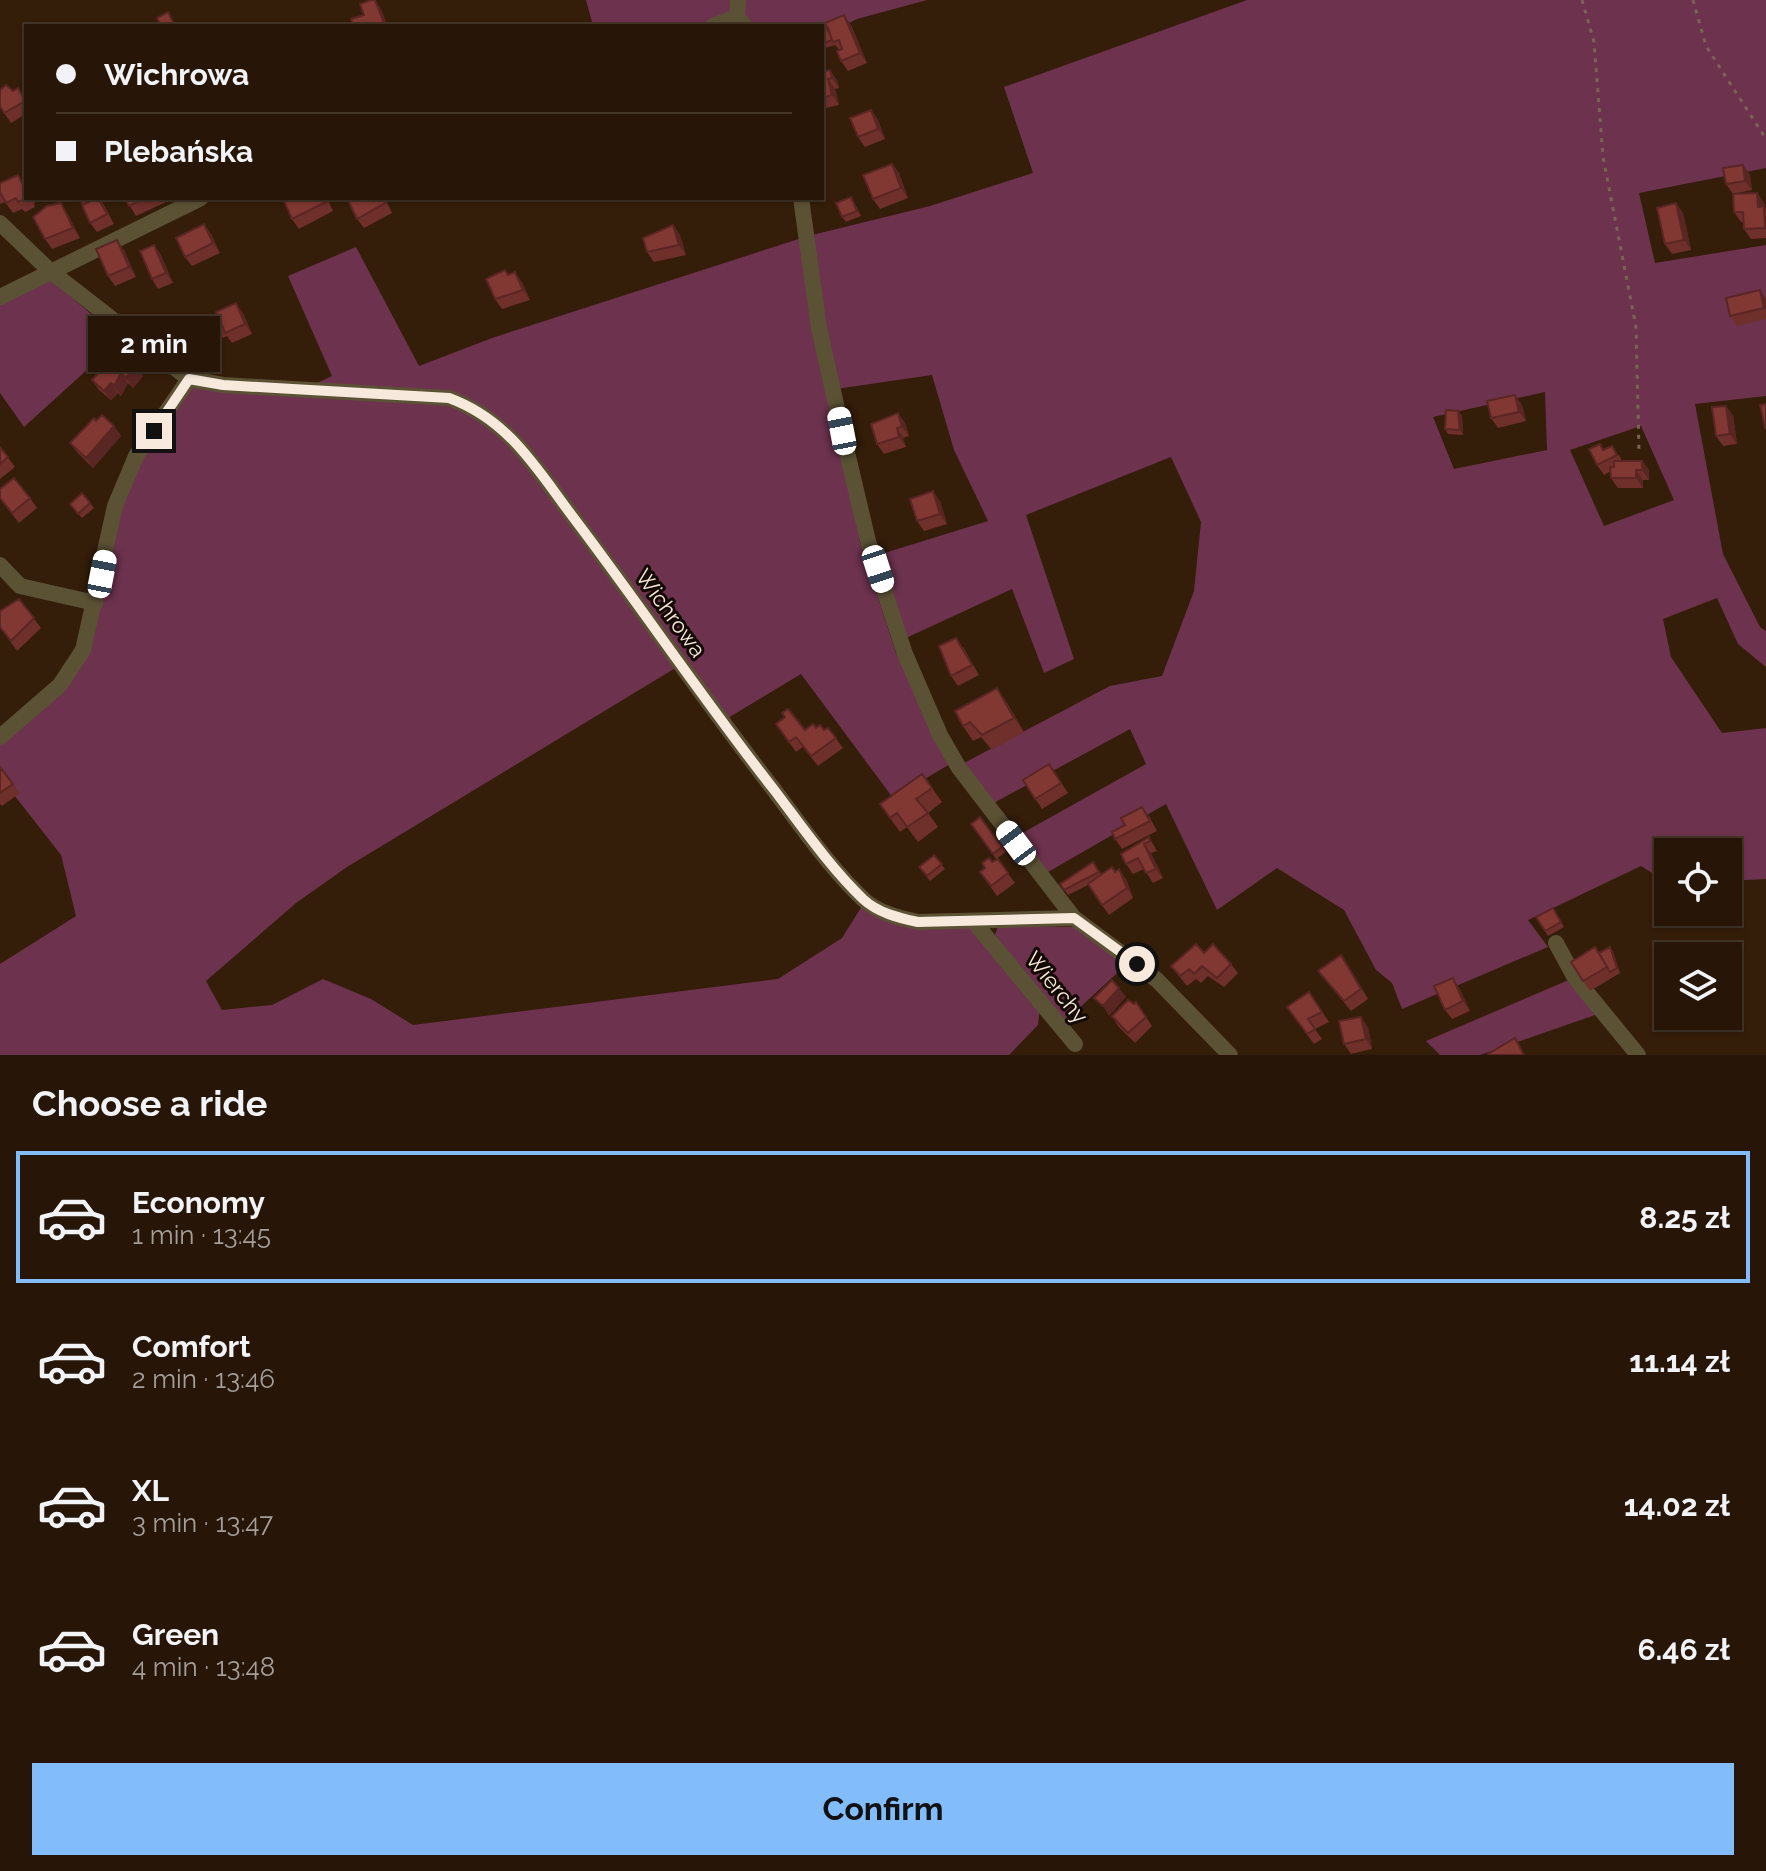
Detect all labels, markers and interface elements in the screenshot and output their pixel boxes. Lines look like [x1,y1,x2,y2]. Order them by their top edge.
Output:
text: Wichrowa [104,57,249,92]
text: Plebańska [104,134,253,169]
callout: 2 min [88,315,220,371]
text: 2 min [120,329,188,359]
car [826,405,858,457]
route end [136,413,172,449]
car [859,542,897,596]
car [86,548,118,600]
street label: Wichrowa [630,564,712,662]
car [992,817,1040,869]
map controls [1654,838,1742,1030]
button: locate [1654,838,1742,926]
button: layers [1654,942,1742,1030]
street label: Wierchy [1020,946,1094,1028]
route start [1119,946,1155,982]
text: Choose a ride [32,1082,267,1124]
icon: car [36,1181,108,1253]
text: Economy [132,1185,265,1220]
text: 8.25 zł [1639,1200,1730,1235]
text: 1 min · 13:45 [132,1220,271,1250]
icon: car [36,1325,108,1397]
text: Comfort [132,1329,251,1364]
text: 11.14 zł [1629,1344,1730,1379]
text: 2 min · 13:46 [132,1364,275,1394]
icon: car [36,1469,108,1541]
text: XL [132,1473,169,1508]
text: 14.02 zł [1624,1488,1730,1523]
text: 3 min · 13:47 [132,1508,273,1538]
icon: car [36,1613,108,1685]
text: Green [132,1617,219,1652]
text: 6.46 zł [1637,1632,1730,1667]
text: 4 min · 13:48 [132,1652,275,1682]
button: Confirm [32,1763,1734,1855]

